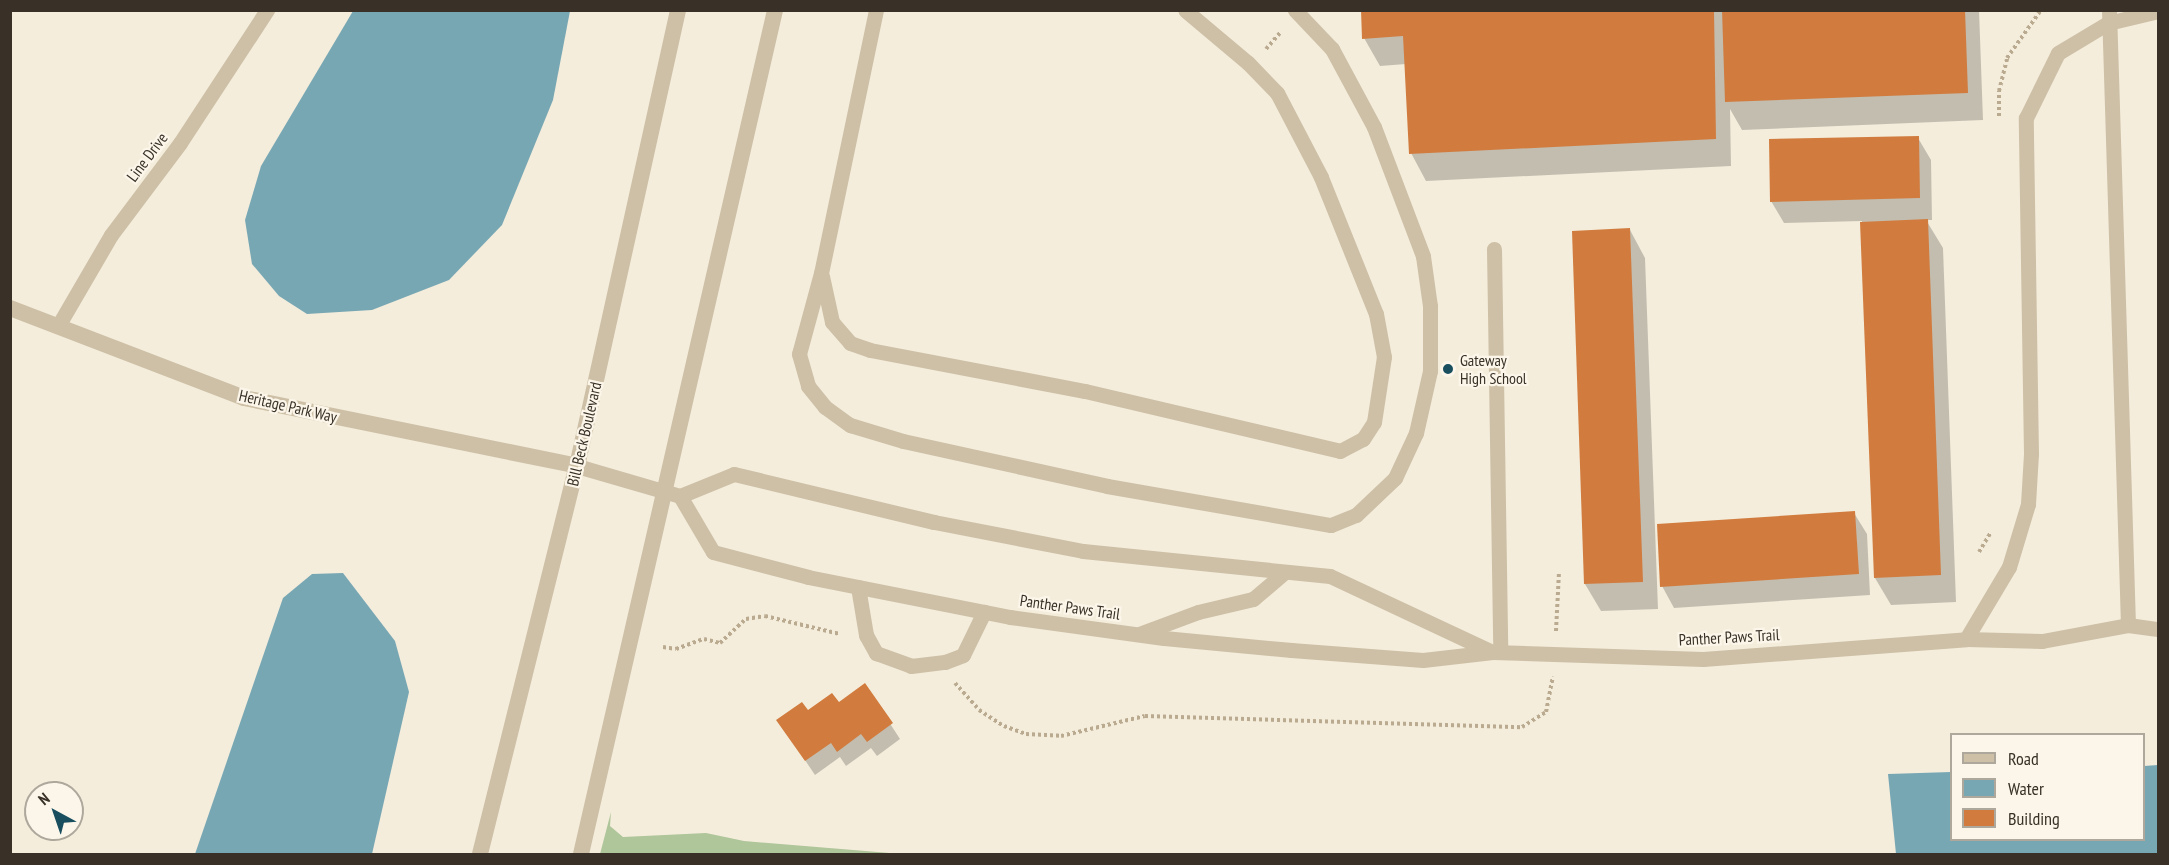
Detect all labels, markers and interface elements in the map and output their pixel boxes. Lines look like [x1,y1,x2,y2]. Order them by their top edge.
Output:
street label: Line Drive [122,129,172,185]
place label: Gateway High School [1460,350,1527,388]
marker: Gateway High School [1441,362,1455,376]
street label: Bill Beck Boulevard [563,380,605,488]
street label: Heritage Park Way [237,385,339,427]
street label: Panther Paws Trail [1019,590,1121,624]
street label: Panther Paws Trail [1678,625,1780,649]
legend [1950,733,2145,841]
text: Road [2008,747,2039,770]
text: Water [2008,777,2044,800]
north arrow [24,781,84,841]
text: N [34,788,53,809]
text: Building [2008,807,2060,830]

